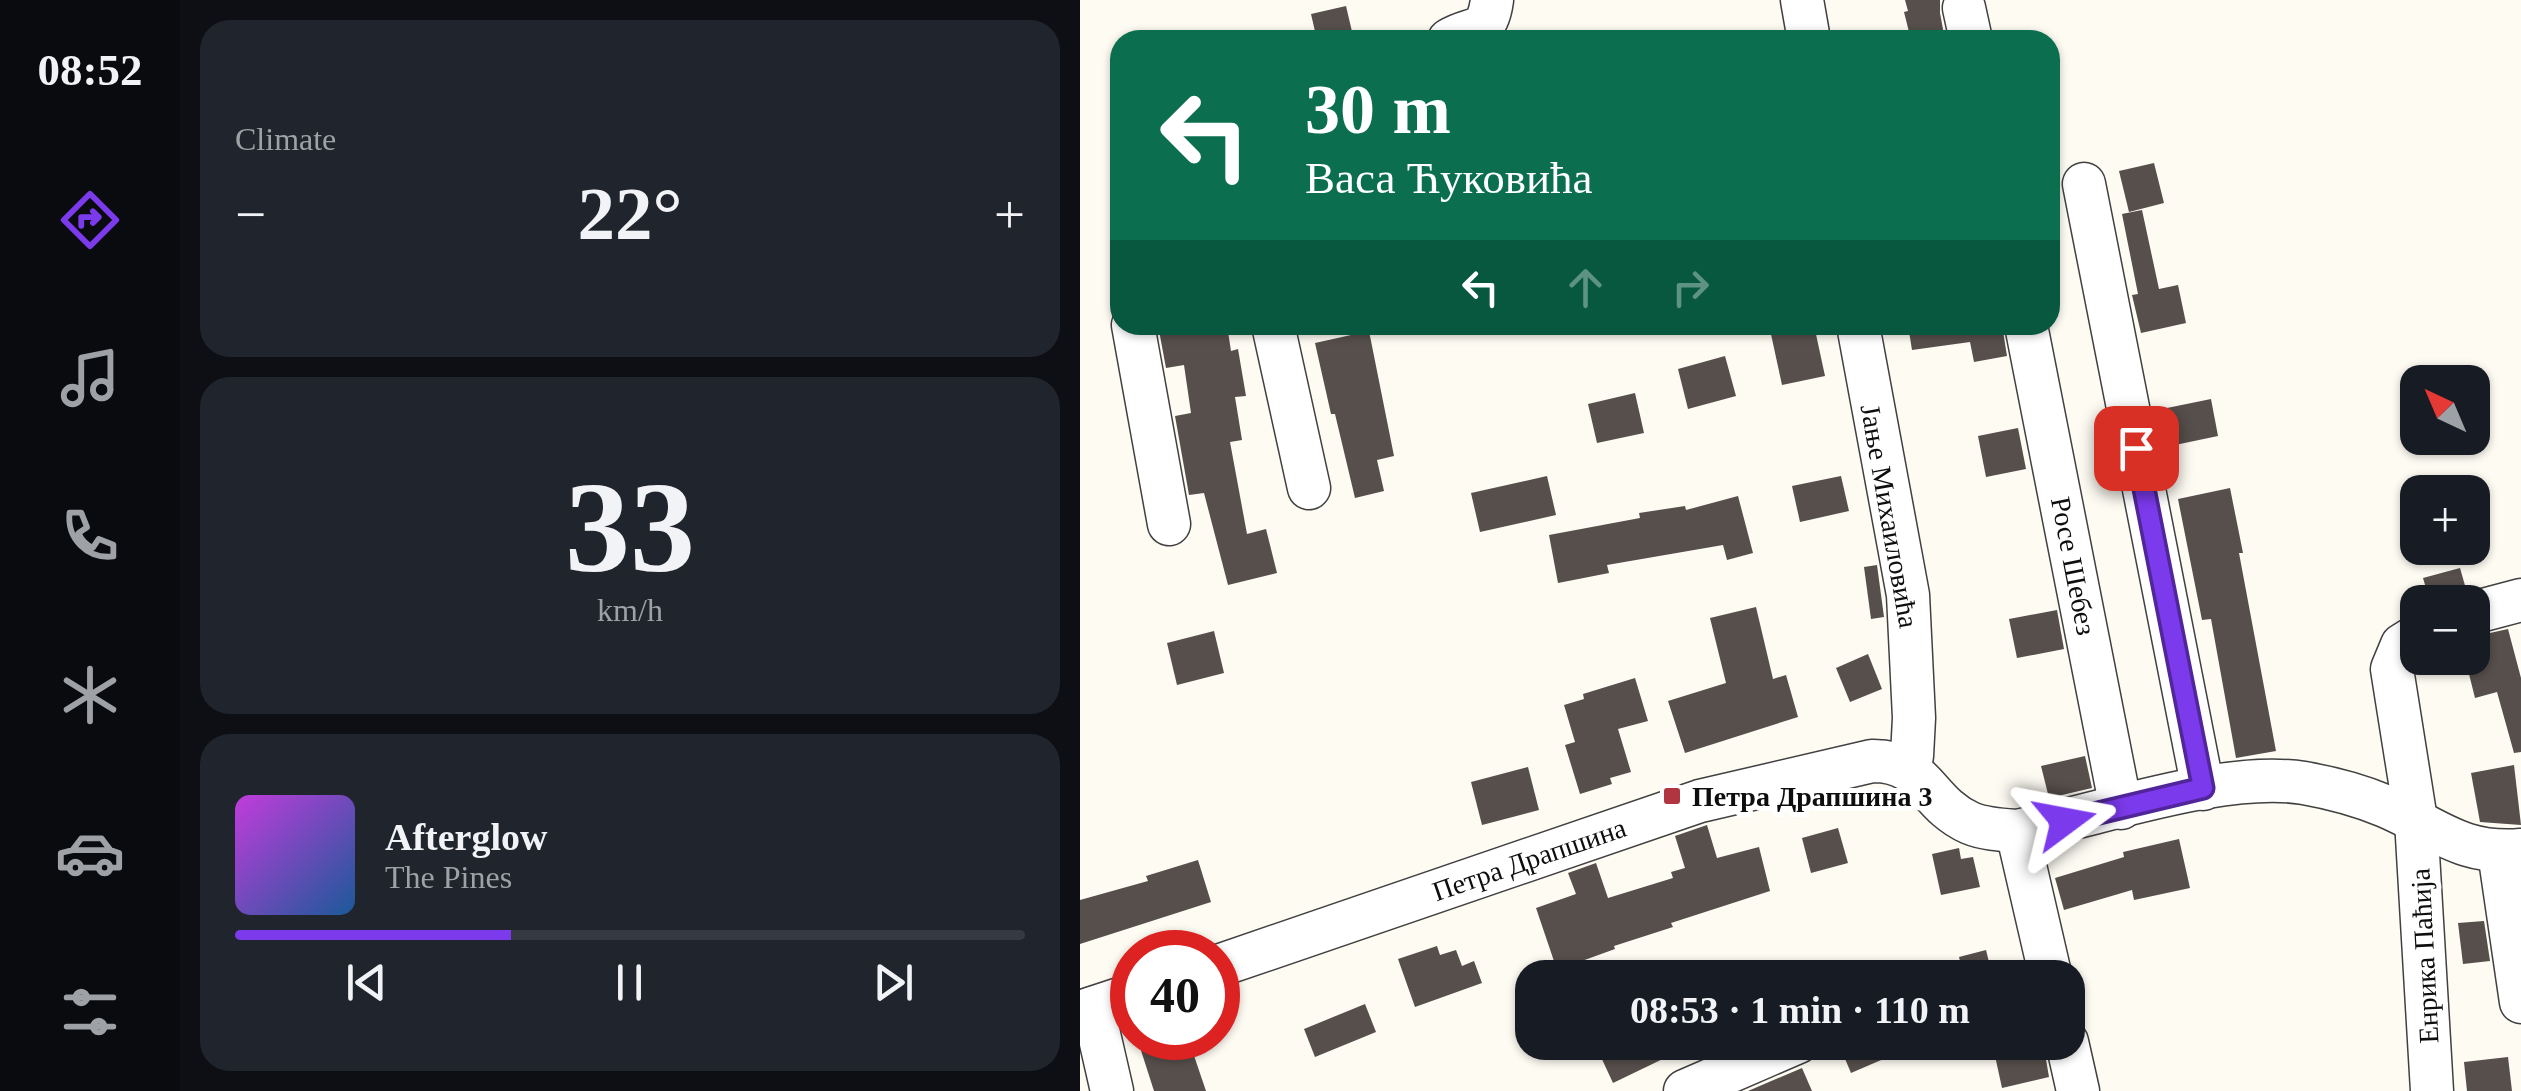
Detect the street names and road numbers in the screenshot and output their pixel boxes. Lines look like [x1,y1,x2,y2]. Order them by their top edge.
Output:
street label: Јање Михаиловића [1855,402,1925,631]
street label: Росе Шебез [2045,494,2102,638]
street label: Петра Драпшина [1428,812,1631,907]
street label: Енрика Паћија [2404,867,2445,1044]

